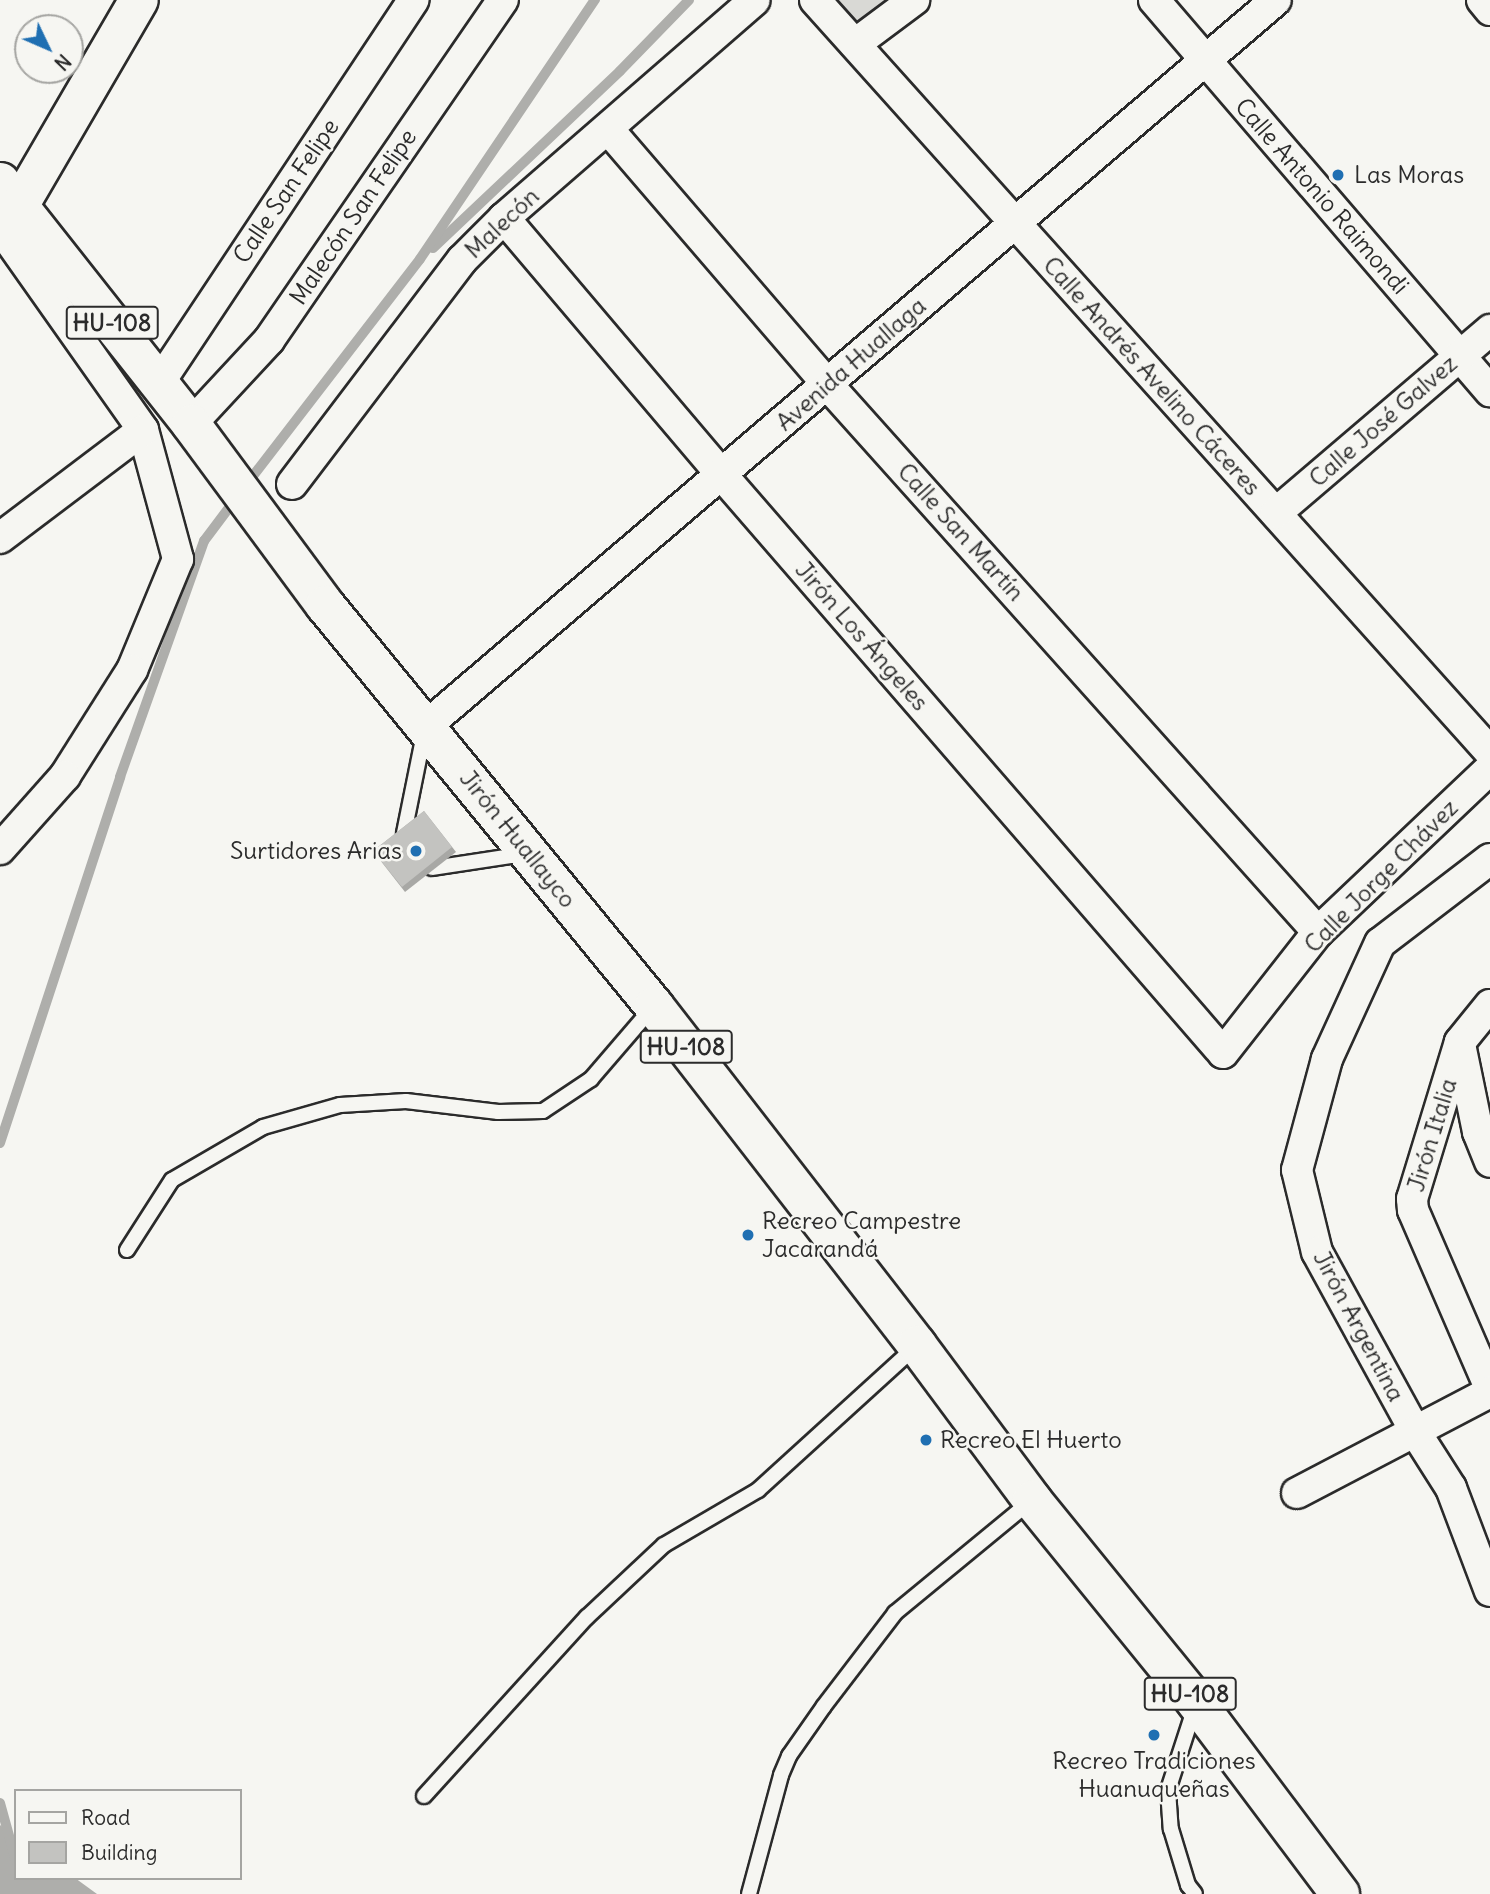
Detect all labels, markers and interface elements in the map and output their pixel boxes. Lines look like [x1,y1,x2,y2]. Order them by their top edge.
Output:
north arrow [14,14,84,84]
text: N [49,49,76,75]
street label: Calle Antonio Raimondi [1229,92,1415,300]
street label: Calle San Felipe [227,113,345,269]
street label: Malecón San Felipe [284,124,422,310]
place label: Las Moras [1354,161,1464,189]
marker: Las Moras [1328,165,1348,185]
street label: Malecón [459,182,545,264]
street label: Calle Andrés Avelino Cáceres [1037,251,1267,501]
street label: Avenida Huallaga [770,291,932,437]
road number: HU-108 [65,304,159,342]
street label: Calle José Galvez [1303,349,1463,493]
street label: Calle San Martín [892,457,1030,607]
street label: Jirón Los Ángeles [789,556,935,716]
street label: Jirón Huallayco [454,764,582,914]
street label: Calle Jorge Chávez [1298,793,1464,959]
place label: Surtidores Arias [230,837,402,865]
marker: Surtidores Arias [408,843,424,859]
road number: HU-108 [639,1028,733,1066]
street label: Jirón Italia [1401,1075,1463,1195]
place label: Recreo Campestre Jacarandá [762,1207,961,1263]
marker: Recreo Campestre Jacarandá [740,1227,756,1243]
street label: Jirón Argentina [1307,1246,1411,1406]
place label: Recreo El Huerto [940,1426,1122,1454]
marker: Recreo El Huerto [918,1432,934,1448]
road number: HU-108 [1143,1674,1237,1714]
marker: Recreo Tradiciones Huanuqueñas [1146,1727,1162,1743]
place label: Recreo Tradiciones Huanuqueñas [1052,1747,1256,1803]
legend [14,1789,242,1880]
text: Road [81,1804,130,1831]
text: Building [81,1839,157,1866]

